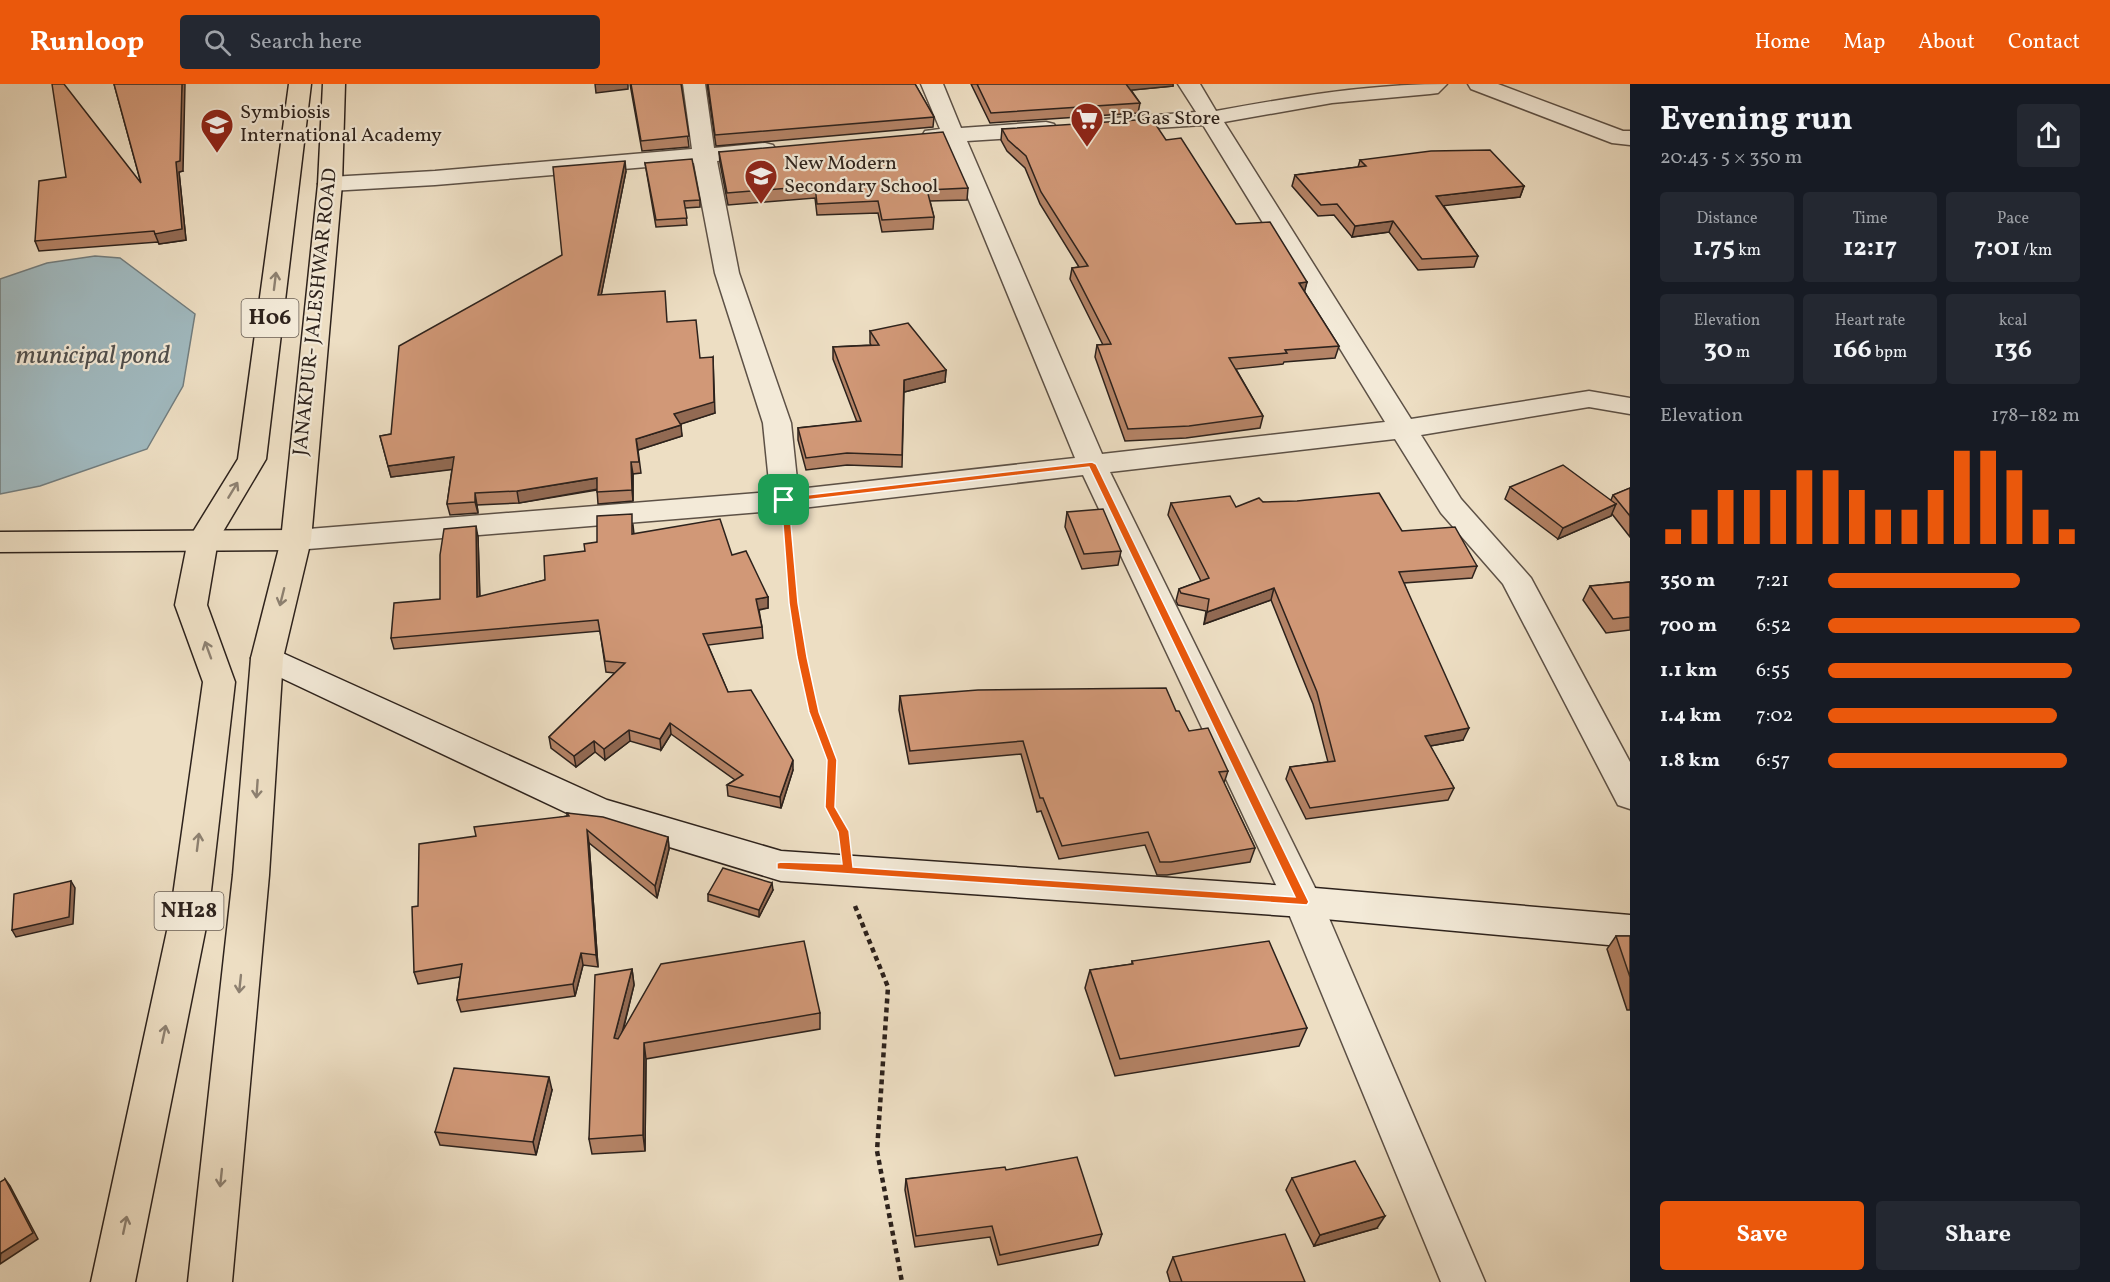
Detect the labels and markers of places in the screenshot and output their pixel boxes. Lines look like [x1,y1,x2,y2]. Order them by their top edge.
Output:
place label: Symbiosis International Academy [240,99,442,150]
supermarket icon: LP Gas Store [1069,101,1105,148]
place label: LP Gas Store [1110,105,1220,133]
school or university icon: Symbiosis International Academy [199,107,235,154]
place label: New Modern Secondary School [784,150,938,201]
school or university icon: New Modern Secondary School [743,158,779,205]
pin [758,474,809,525]

